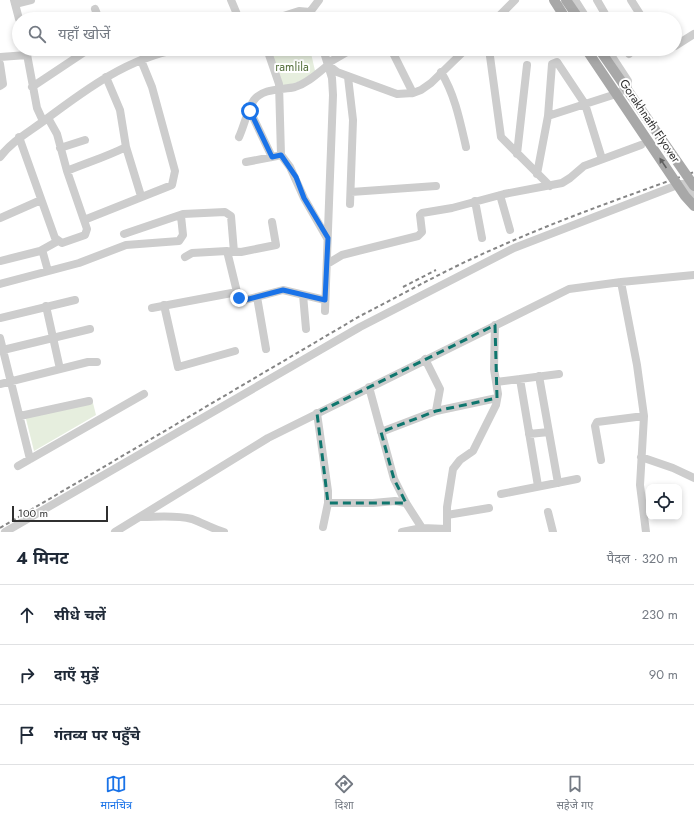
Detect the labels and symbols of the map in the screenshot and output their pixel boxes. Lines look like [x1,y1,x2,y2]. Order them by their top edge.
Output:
park label: ramlila [275,58,309,76]
street label: Gorakhnath Flyover [615,75,685,167]
route start [241,102,259,120]
one-way arrow [660,157,667,169]
route end [230,289,248,307]
scale bar [12,504,108,523]

